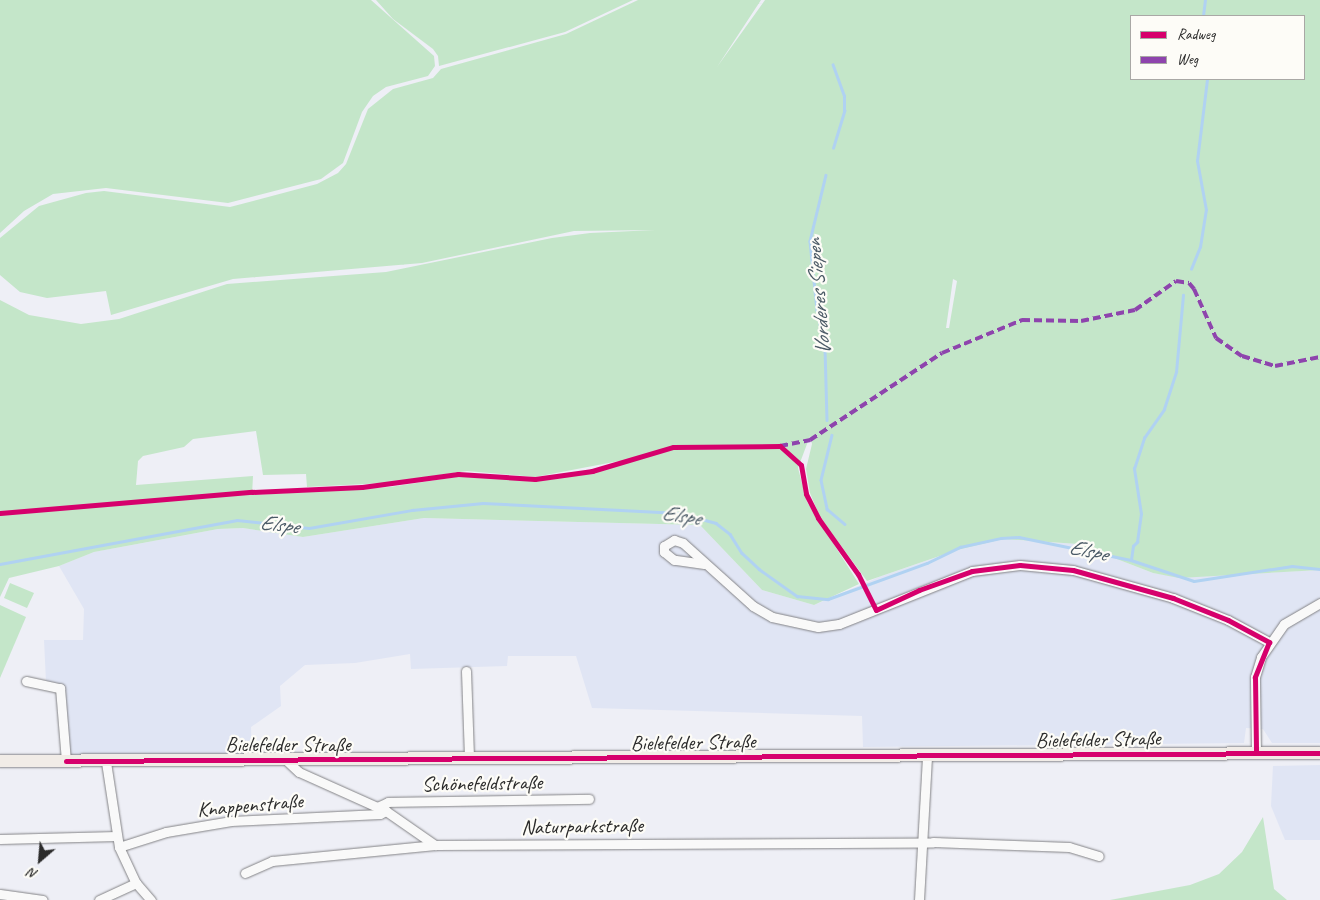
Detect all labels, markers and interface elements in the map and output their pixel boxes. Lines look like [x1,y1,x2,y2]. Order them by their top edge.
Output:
legend [1130,15,1305,80]
text: Radweg [1177,25,1215,44]
text: Weg [1177,50,1198,69]
water label: Vorderes Siepen [801,237,837,357]
water label: Elspe [660,500,702,532]
water label: Elspe [258,510,300,540]
water label: Elspe [1067,534,1109,568]
street label: Bielefelder Straße [1035,725,1161,753]
street label: Bielefelder Straße [630,728,756,756]
street label: Bielefelder Straße [225,731,351,757]
street label: Schönefeldstraße [421,769,543,797]
street label: Knappenstraße [196,788,304,822]
street label: Naturparkstraße [521,812,643,840]
north arrow [15,835,65,885]
text: N [25,864,41,883]

